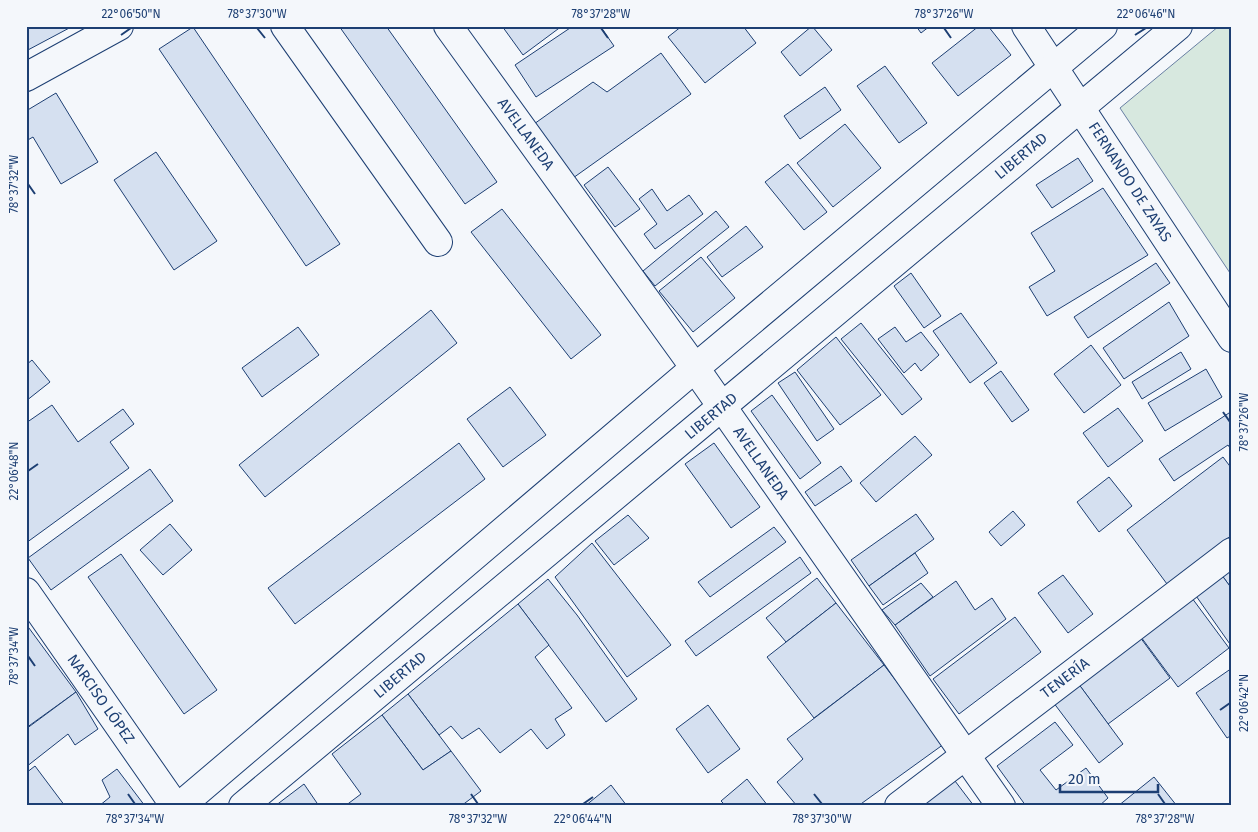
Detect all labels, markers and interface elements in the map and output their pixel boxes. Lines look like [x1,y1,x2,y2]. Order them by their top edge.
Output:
text: 22°06'50"N [101,7,161,21]
text: 78°37'30"W [227,7,287,21]
text: 78°37'28"W [571,7,631,21]
text: 78°37'26"W [915,7,973,21]
text: 22°06'46"N [1117,7,1175,21]
street label: AVELLANEDA [494,94,558,174]
street label: FERNANDO DE ZAYAS [1085,119,1175,245]
street label: LIBERTAD [991,129,1051,183]
text: 78°37'32"W [7,155,21,213]
street label: LIBERTAD [681,389,741,443]
text: 78°37'26"W [1237,393,1251,451]
street label: AVELLANEDA [729,423,793,503]
text: 22°06'48"N [7,442,21,500]
text: 78°37'34"W [7,627,21,685]
street label: LIBERTAD [370,648,430,702]
street label: NARCISO LÓPEZ [64,651,139,747]
street label: TENERÍA [1037,654,1093,702]
text: 22°06'42"N [1237,674,1251,732]
scale bar [1060,762,1158,794]
text: 20 m [1068,770,1101,788]
text: 78°37'34"W [106,812,164,826]
text: 78°37'32"W [449,812,507,826]
text: 22°06'44"N [554,812,612,826]
text: 78°37'30"W [792,812,852,826]
text: 78°37'28"W [1135,812,1195,826]

